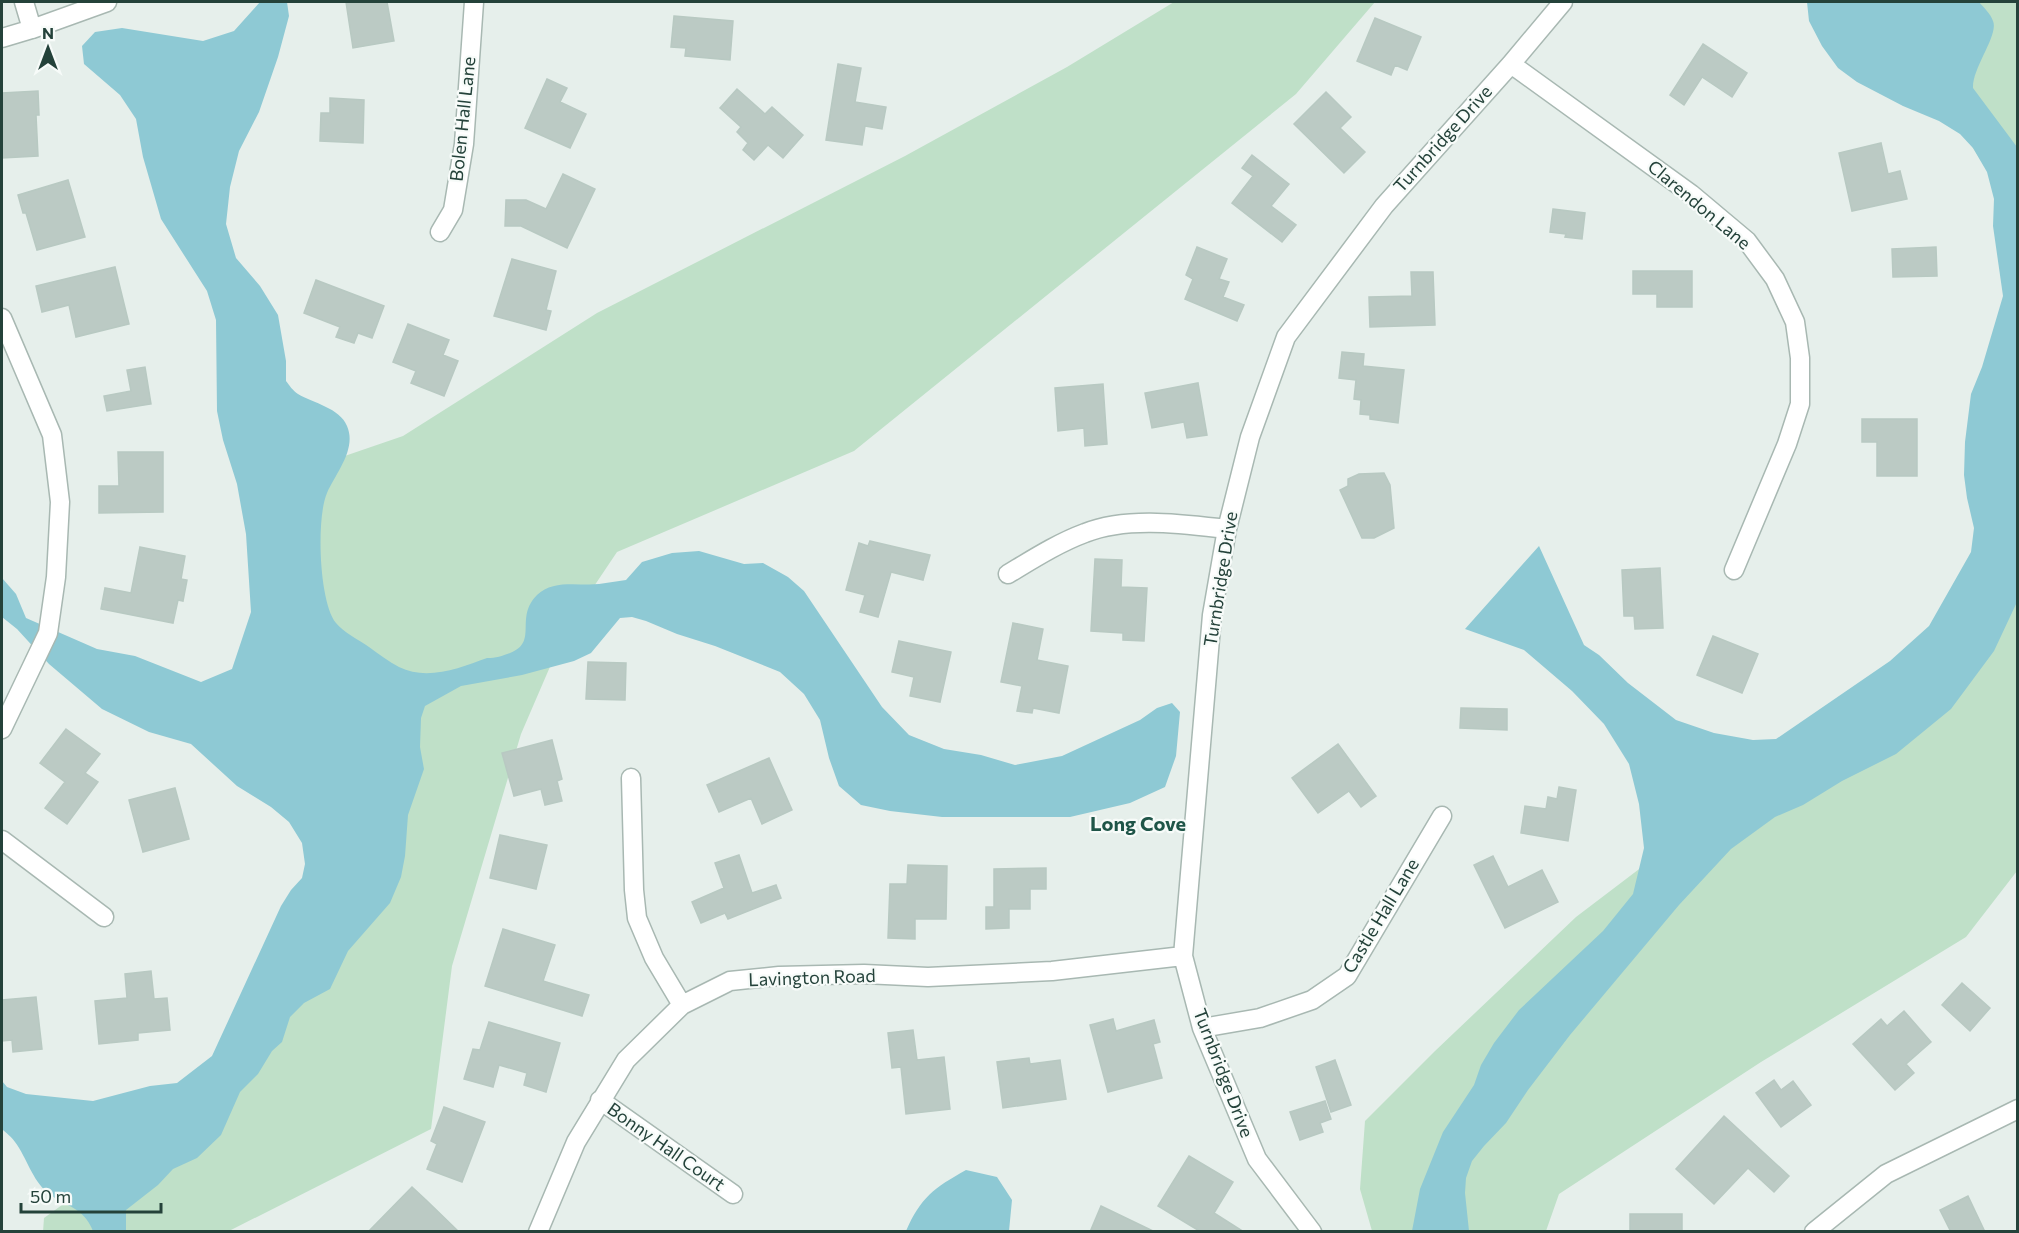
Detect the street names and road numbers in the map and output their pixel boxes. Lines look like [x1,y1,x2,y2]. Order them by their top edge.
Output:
street label: Bolen Hall Lane [445,55,479,182]
street label: Turnbridge Drive [1388,80,1496,196]
street label: Clarendon Lane [1644,155,1756,254]
street label: Turnbridge Drive [1198,510,1242,648]
street label: Castle Hall Lane [1337,854,1423,977]
street label: Lavington Road [748,964,876,990]
street label: Turnbridge Drive [1189,1005,1259,1140]
street label: Bonny Hall Court [603,1097,730,1195]

